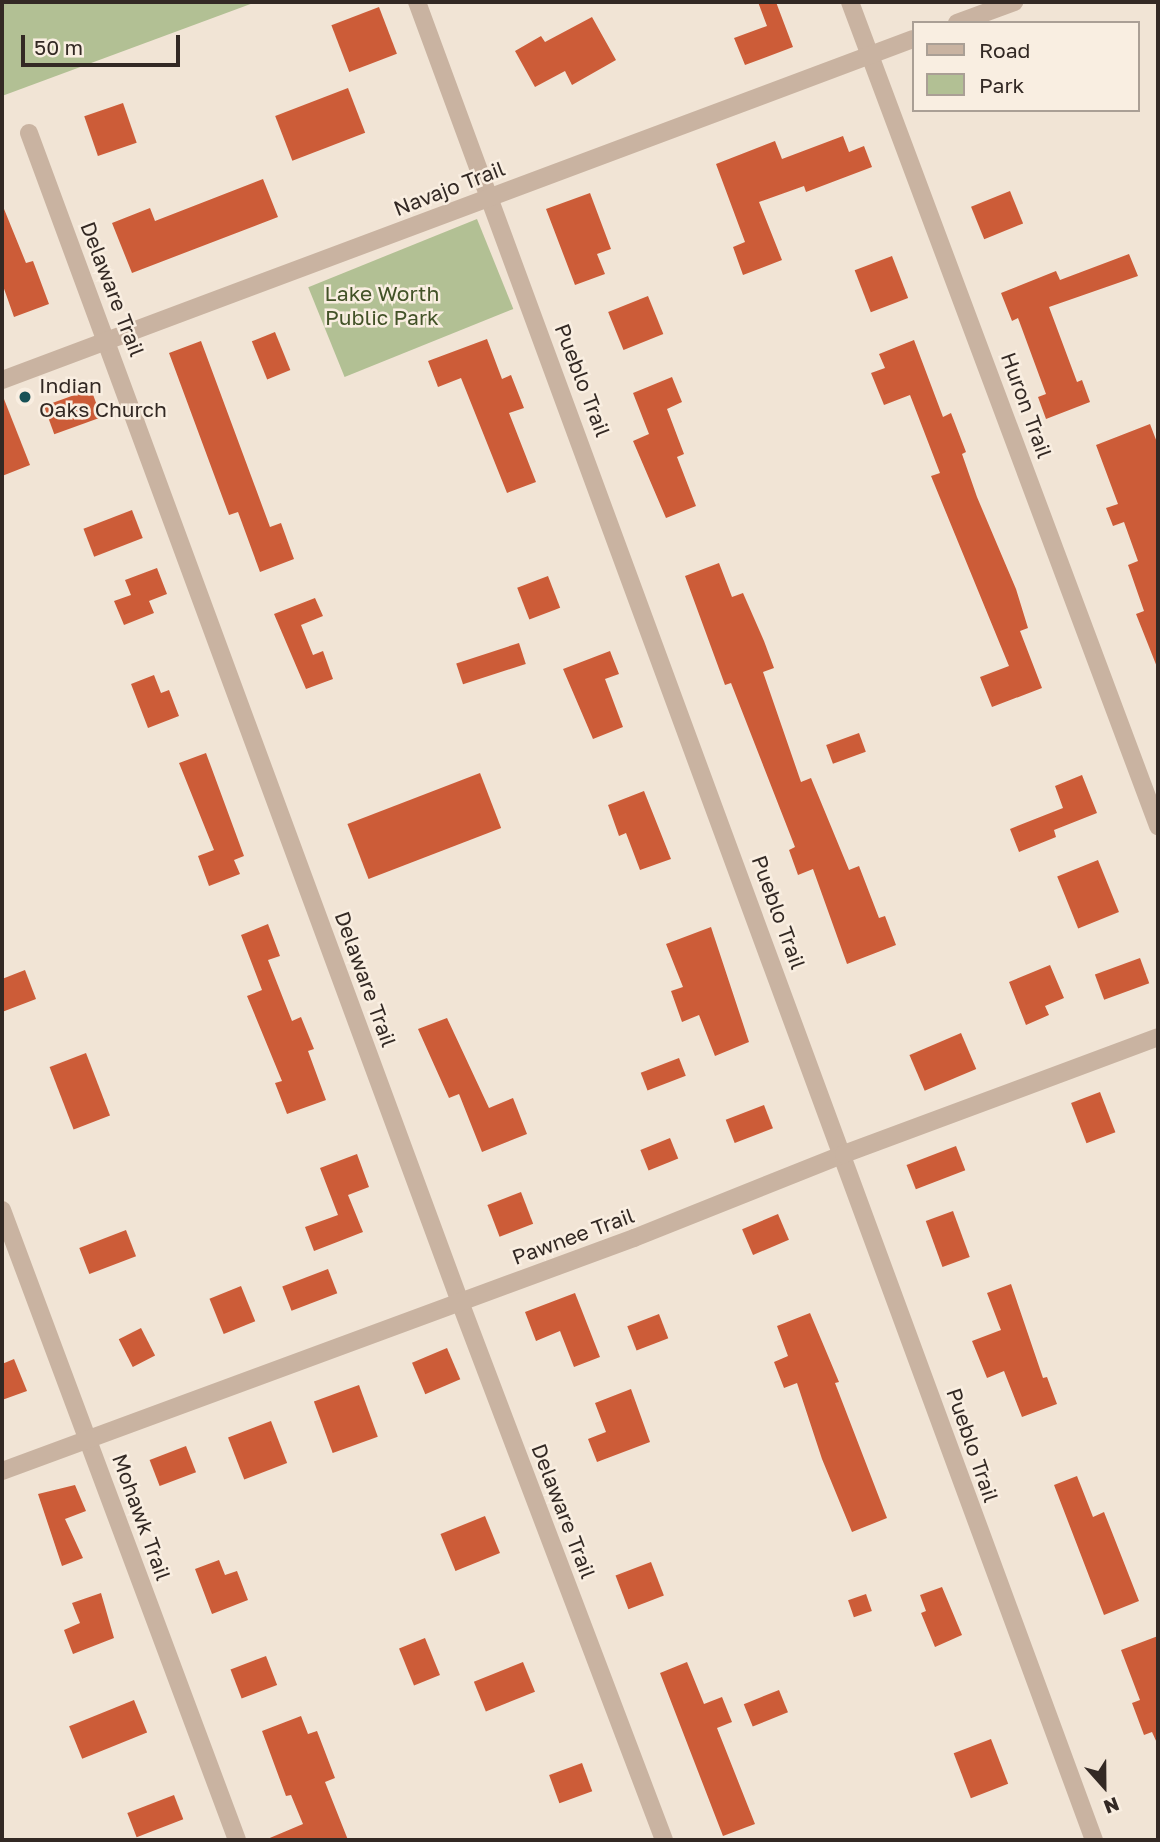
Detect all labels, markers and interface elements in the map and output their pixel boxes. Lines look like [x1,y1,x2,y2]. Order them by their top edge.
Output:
scale bar [24,21,184,65]
legend [912,21,1139,112]
text: 50 m [34,34,83,60]
text: Road [979,37,1030,63]
text: Park [979,72,1024,98]
street label: Navajo Trail [390,155,508,221]
street label: Delaware Trail [76,218,150,360]
park label: Lake Worth Public Park [325,280,439,330]
street label: Pueblo Trail [550,320,616,440]
street label: Huron Trail [996,349,1058,461]
place label: Indian Oaks Church [39,372,167,422]
marker: Indian Oaks Church [17,389,33,405]
street label: Pueblo Trail [747,852,811,972]
street label: Delaware Trail [330,908,402,1050]
street label: Pawnee Trail [509,1202,637,1270]
street label: Pueblo Trail [942,1385,1004,1505]
street label: Delaware Trail [527,1440,601,1582]
street label: Mohawk Trail [107,1450,177,1584]
north arrow [1069,1751,1139,1821]
text: N [1101,1793,1123,1819]

